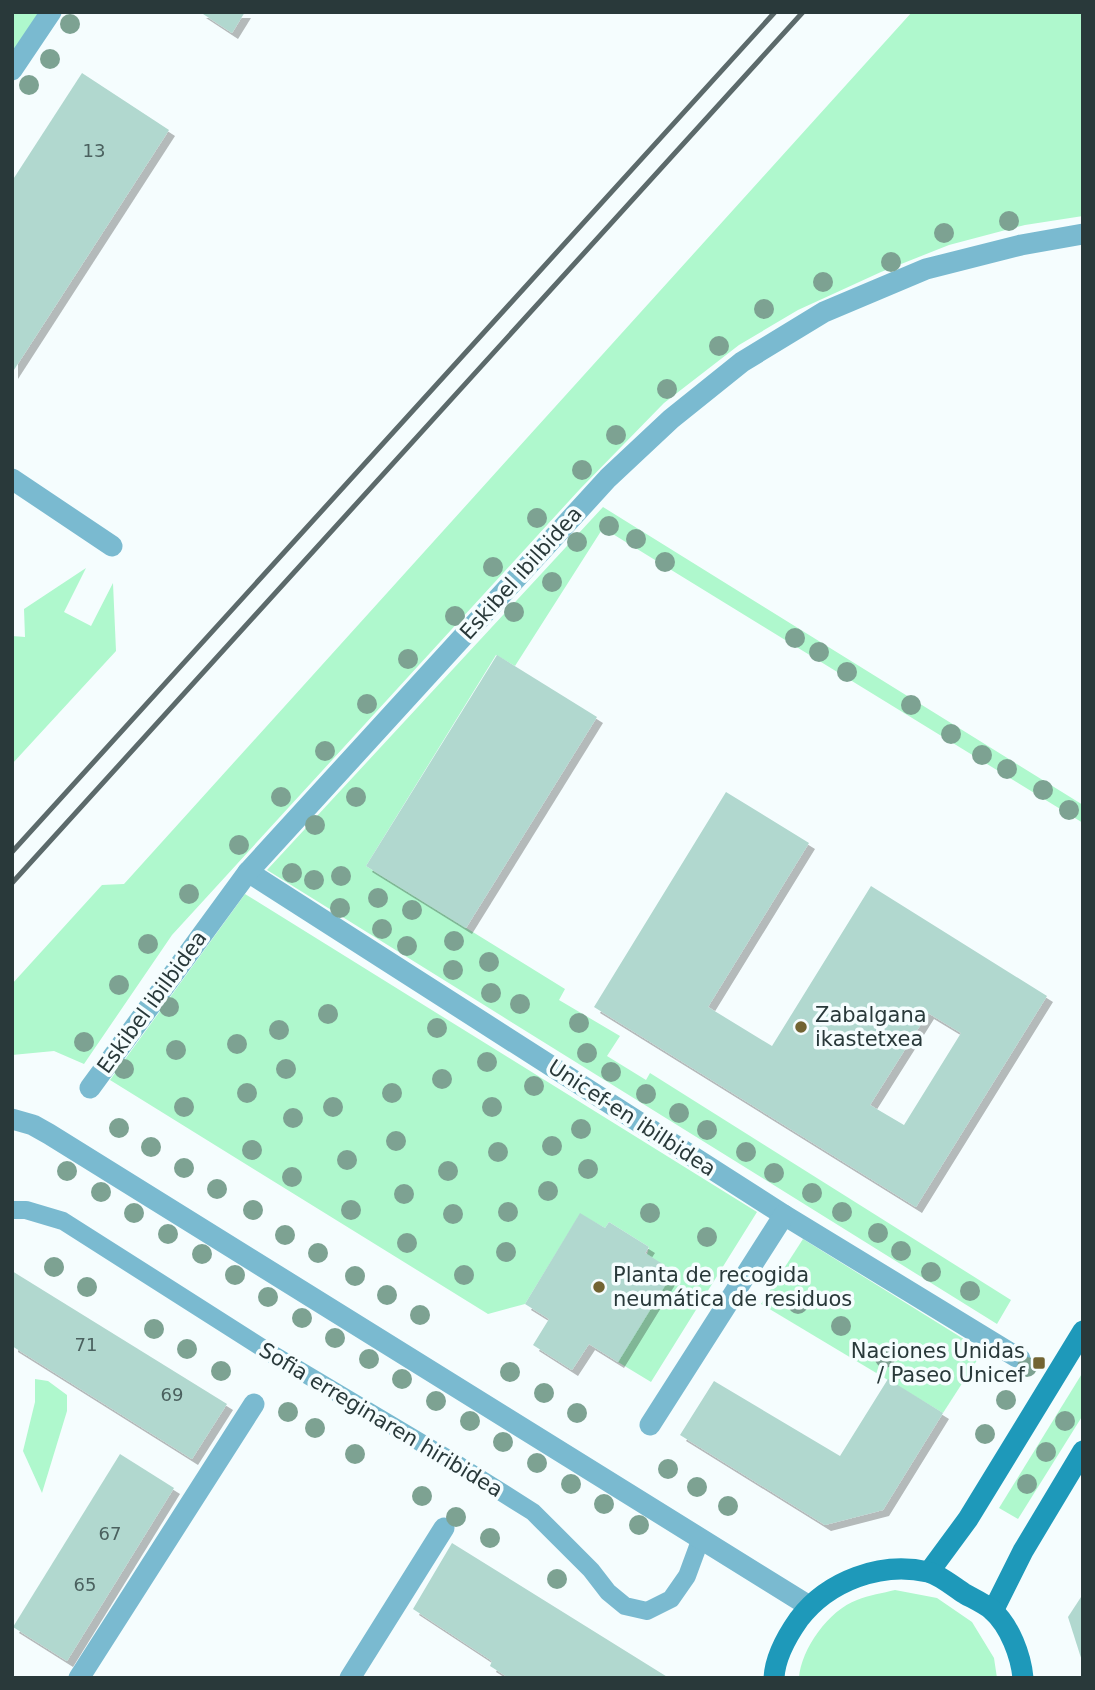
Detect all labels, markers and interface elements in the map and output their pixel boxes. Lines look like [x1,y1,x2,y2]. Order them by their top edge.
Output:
house number: 13 [83,140,105,161]
street label: Eskibel ibilbidea [455,502,587,644]
street label: Eskibel ibilbidea [92,926,212,1078]
place label: Zabalgana ikastetxea [815,1003,927,1051]
marker: Zabalgana ikastetxea [793,1019,809,1035]
street label: Unicef-en ibilbidea [544,1055,720,1181]
place label: Planta de recogida neumática de residuos [613,1263,852,1311]
marker: Planta de recogida neumática de residuos [591,1279,607,1295]
house number: 71 [75,1334,97,1355]
street label: Sofia erreginaren hiribidea [255,1338,507,1502]
place label: Naciones Unidas / Paseo Unicef [851,1339,1026,1387]
marker: Naciones Unidas / Paseo Unicef [1031,1355,1047,1371]
house number: 69 [161,1384,183,1405]
house number: 67 [99,1523,121,1544]
house number: 65 [74,1574,96,1595]

